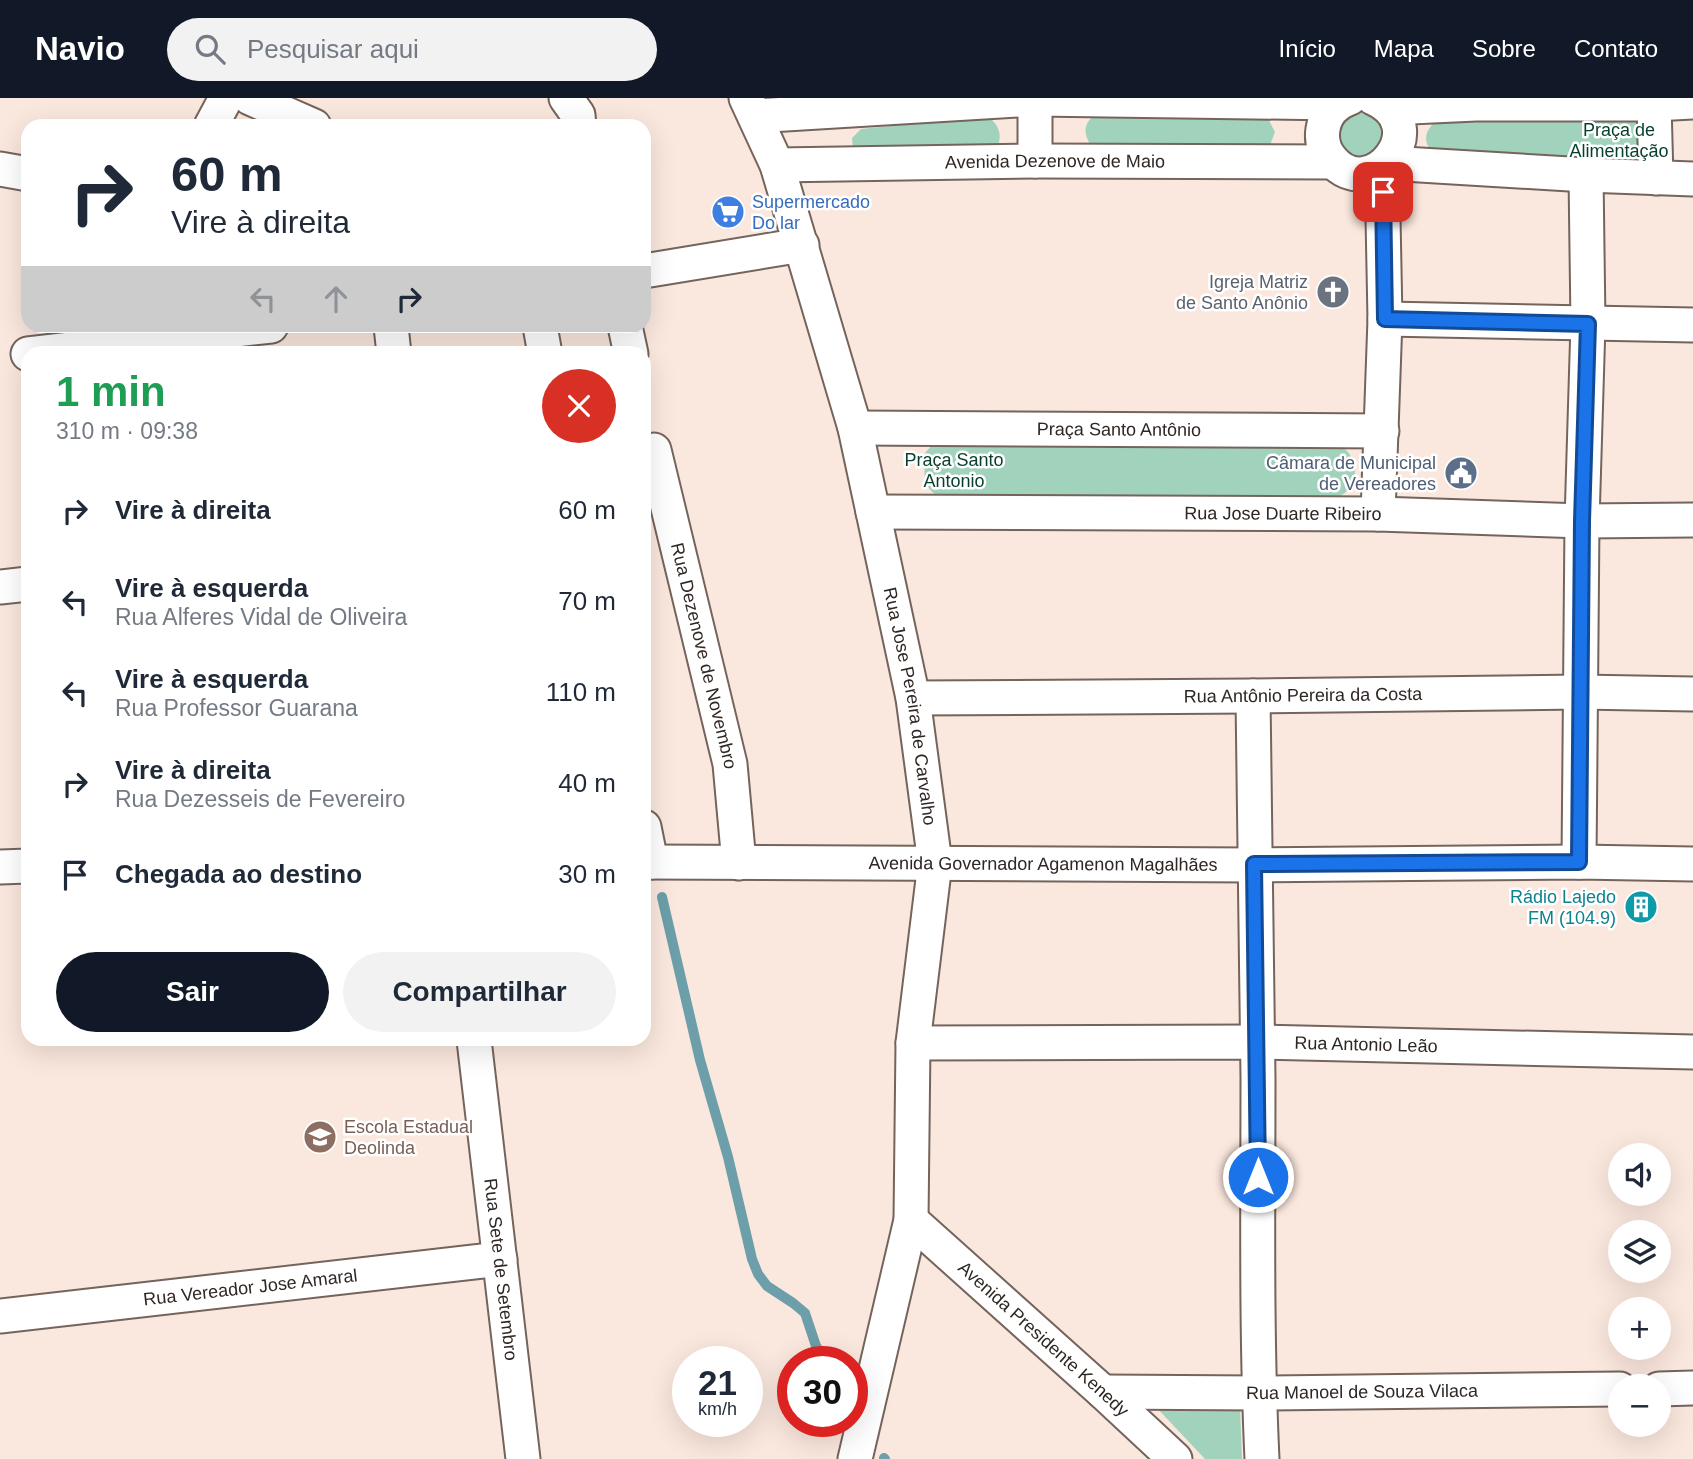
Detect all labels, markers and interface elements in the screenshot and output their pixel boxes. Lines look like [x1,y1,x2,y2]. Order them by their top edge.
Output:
search box [167,18,657,81]
text: Navio [35,30,125,67]
icon: search [191,30,229,68]
text: Pesquisar aqui [247,34,419,64]
text: Início [1278,35,1336,62]
text: Mapa [1374,35,1434,62]
text: Sobre [1472,35,1536,62]
text: Contato [1574,35,1658,62]
park label: Praça de Alimentação [1569,120,1669,161]
icon: right [56,147,147,238]
text: 60 m [171,147,283,201]
street label: Avenida Dezenove de Maio [945,151,1165,172]
pin [1353,162,1413,222]
icon: arrive [1364,173,1402,211]
place label: Supermercado Do lar [752,192,870,233]
supermarket icon: Supermercado Do lar [709,193,747,231]
text: Vire à direita [171,204,350,240]
place label: Igreja Matriz de Santo Anônio [1176,272,1308,313]
church icon: Igreja Matriz de Santo Anônio [1314,273,1352,311]
icon: left [244,280,282,318]
icon: ahead [317,280,355,318]
icon: right [390,280,428,318]
text: 1 min [56,368,166,415]
button: close [542,369,616,443]
text: 310 m · 09:38 [56,418,198,444]
street label: Praça Santo Antônio [1037,419,1201,440]
park label: Praça Santo Antonio [904,450,1004,491]
place label: Câmara de Municipal de Vereadores [1266,453,1436,494]
public building icon: Câmara de Municipal de Vereadores [1442,454,1480,492]
icon: right [56,492,94,530]
text: Vire à direita [115,495,271,525]
text: 60 m [558,495,616,525]
street label: Rua Jose Duarte Ribeiro [1184,503,1382,524]
street label: Rua Dezenove de Novembro [667,541,740,770]
text: Vire à esquerda [115,573,308,603]
icon: left [56,583,94,621]
street label: Rua Jose Pereira de Carvalho [880,585,940,827]
text: 70 m [558,586,616,616]
text: Rua Alferes Vidal de Oliveira [115,604,407,630]
text: Vire à esquerda [115,664,308,694]
icon: left [56,674,94,712]
text: 110 m [546,677,616,707]
street label: Rua Antônio Pereira da Costa [1184,684,1423,706]
text: Rua Professor Guarana [115,695,358,721]
text: Vire à direita [115,755,271,785]
icon: right [56,765,94,803]
text: 40 m [558,768,616,798]
text: Rua Dezesseis de Fevereiro [115,786,405,812]
street label: Avenida Governador Agamenon Magalhães [868,853,1218,875]
icon: arrive [56,856,94,894]
text: Chegada ao destino [115,859,362,889]
text: 30 m [558,859,616,889]
place label: Rádio Lajedo FM (104.9) [1510,887,1616,928]
building icon: Rádio Lajedo FM (104.9) [1622,888,1660,926]
button: Sair [56,952,329,1032]
button: Compartilhar [343,952,616,1032]
street label: Rua Antonio Leão [1294,1033,1438,1056]
place label: Escola Estadual Deolinda [344,1117,473,1158]
school or university icon: Escola Estadual Deolinda [301,1118,339,1156]
position arrow [1221,1140,1295,1214]
map controls [1608,1143,1671,1437]
button: sound [1608,1143,1671,1206]
street label: Rua Sete de Setembro [480,1177,521,1362]
button: layers [1608,1220,1671,1283]
street label: Avenida Presidente Kenedy [954,1257,1133,1421]
street label: Rua Vereador Jose Amaral [142,1265,358,1310]
button: + [1608,1297,1671,1360]
speed limit sign: 30 [777,1346,868,1437]
text: 21 [698,1363,737,1402]
button: − [1608,1374,1671,1437]
street label: Rua Manoel de Souza Vilaca [1246,1381,1479,1403]
text: km/h [698,1399,737,1419]

